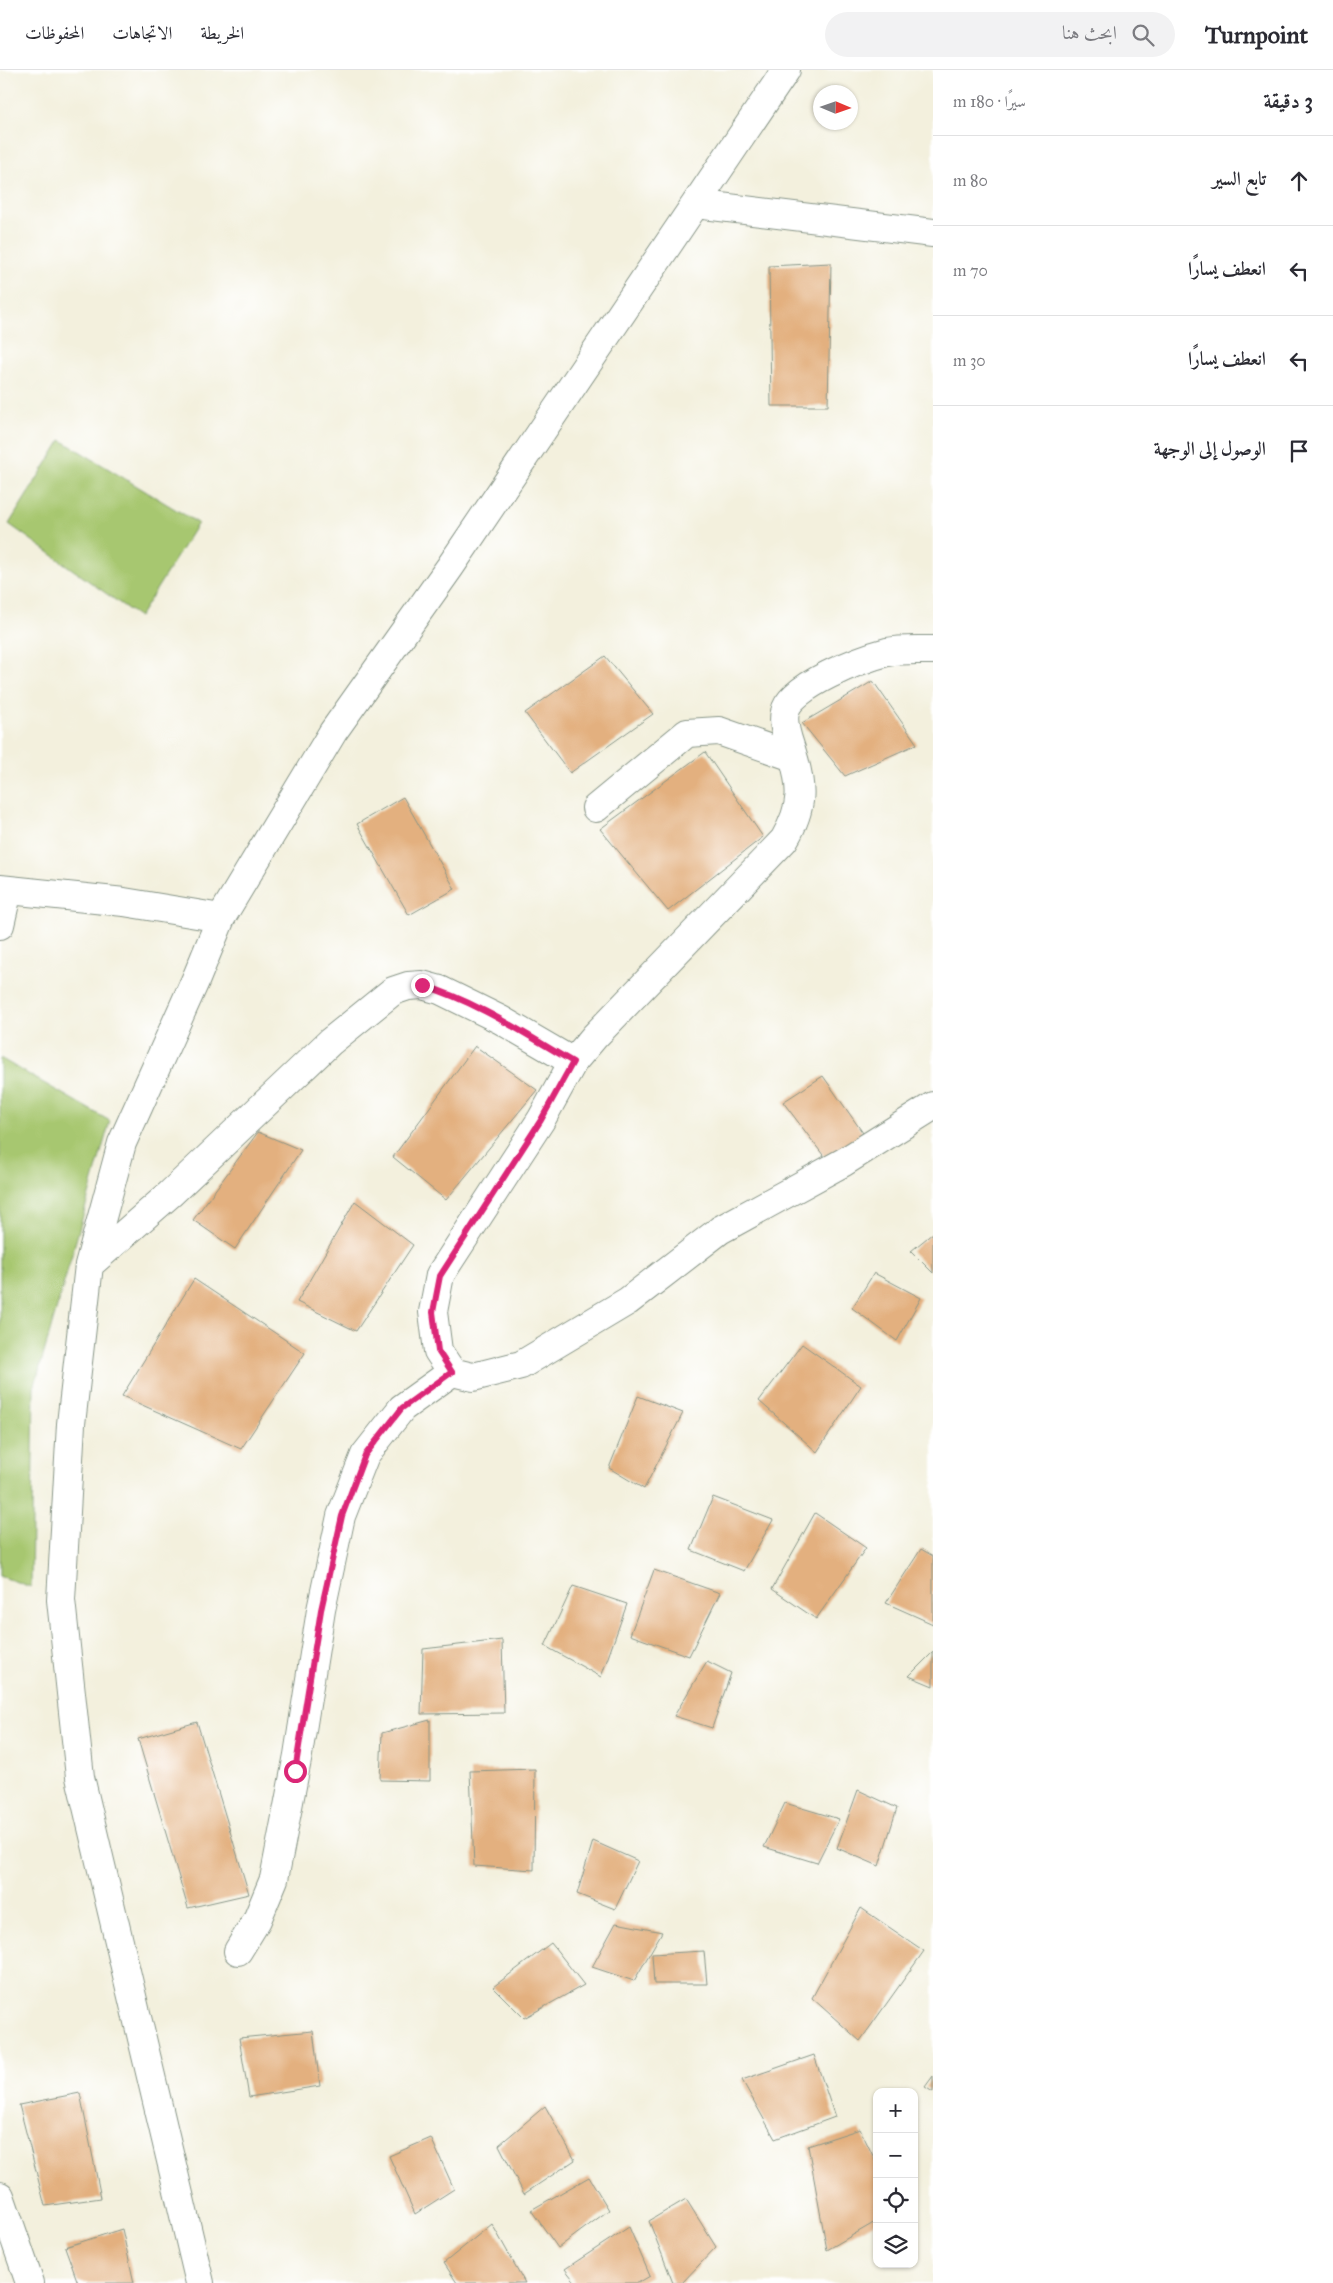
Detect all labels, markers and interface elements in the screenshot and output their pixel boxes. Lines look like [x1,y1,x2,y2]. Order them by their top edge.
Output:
search box [825,12,1175,57]
text: Turnpoint [1205,20,1308,50]
text: ابحث هنا [1062,21,1117,44]
icon: search [1129,21,1157,49]
text: المحفوظات [25,22,84,44]
text: الاتجاهات [112,22,172,44]
text: الخريطة [200,22,244,44]
north arrow [813,85,858,130]
text: 3 دقيقة [1263,88,1313,114]
text: سيرًا · 180 m [953,92,1026,111]
text: تابع السير [1212,167,1266,190]
icon: ahead [1285,167,1313,195]
text: 80 m [953,171,988,190]
text: انعطف يسارًا [1188,257,1266,280]
icon: left [1285,257,1313,285]
text: 70 m [953,261,988,280]
text: انعطف يسارًا [1188,347,1266,370]
icon: left [1285,347,1313,375]
text: 30 m [953,351,986,370]
text: الوصول إلى الوجهة [1154,437,1266,460]
icon: arrive [1285,437,1313,465]
route end [411,974,434,997]
route start [284,1760,307,1783]
map controls [873,2088,918,2268]
button: + [873,2088,918,2133]
button: − [873,2133,918,2178]
button: locate [873,2178,918,2223]
button: layers [873,2223,918,2268]

